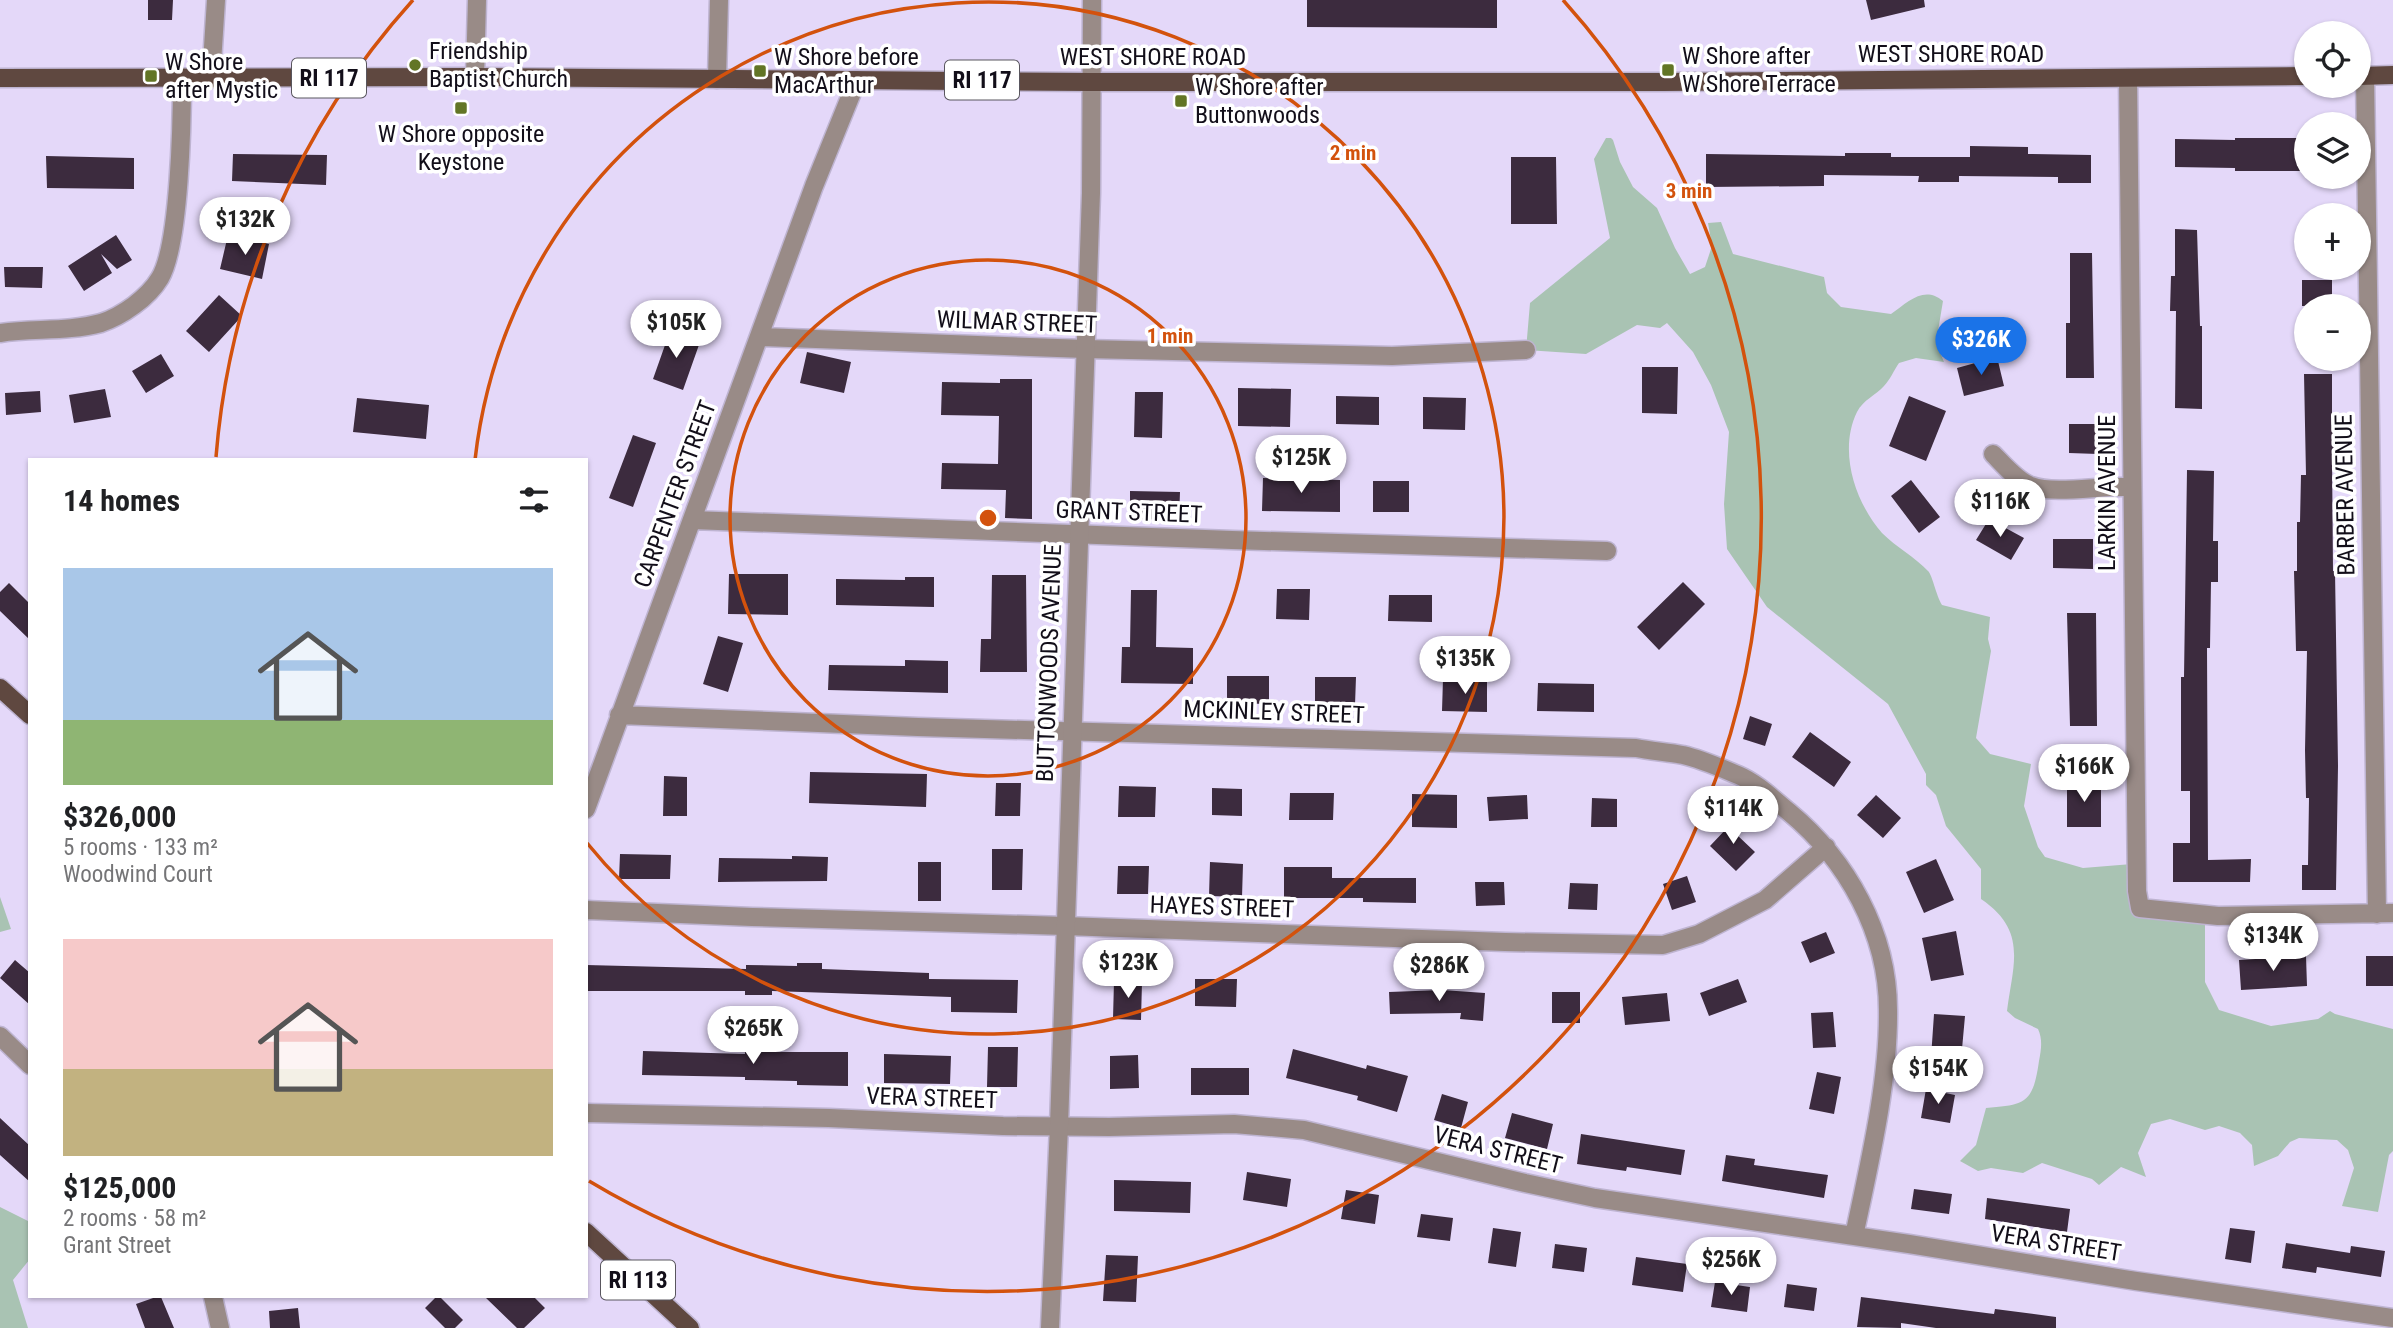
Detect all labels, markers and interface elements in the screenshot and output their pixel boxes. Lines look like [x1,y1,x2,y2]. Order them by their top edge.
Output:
map controls [2294,21,2371,371]
button: locate [2294,21,2371,98]
place label: Friendship Baptist Church [429,37,568,93]
street label: WEST SHORE ROAD [1858,40,2044,68]
place label: W Shore after W Shore Terrace [1682,42,1836,98]
place label: W Shore before MacArthur [774,43,919,99]
street label: WEST SHORE ROAD [1060,43,1246,71]
place label: W Shore after Mystic [165,48,278,104]
marker: Friendship Baptist Church [407,57,423,73]
road number: RI 117 [292,58,366,97]
road number: RI 117 [945,60,1019,100]
marker: W Shore after W Shore Terrace [1660,62,1676,78]
marker: W Shore before MacArthur [752,63,768,79]
marker: W Shore after Mystic [143,68,159,84]
place label: W Shore after Buttonwoods [1195,73,1323,129]
marker: W Shore after Buttonwoods [1173,93,1189,109]
marker: W Shore opposite Keystone [453,100,469,116]
button: layers [2294,112,2371,189]
place label: W Shore opposite Keystone [378,120,544,176]
text: 2 min [1330,141,1376,165]
text: 3 min [1666,179,1712,203]
pin: $132K [196,198,294,257]
button: + [2294,203,2371,280]
text: $132K [215,206,275,233]
button: − [2294,294,2371,371]
pin: $105K [627,300,725,360]
street label: WILMAR STREET [936,305,1098,339]
text: $105K [646,309,706,336]
pin: $326K [1932,318,2030,377]
text: 1 min [1147,324,1193,348]
text: $326K [1951,326,2011,353]
street label: CARPENTER STREET [628,397,722,591]
street label: BARBER AVENUE [2330,414,2360,576]
street label: LARKIN AVENUE [2093,415,2121,571]
pin: $125K [1252,435,1350,495]
text: $125K [1271,444,1331,471]
pin: $116K [1951,480,2049,539]
icon: filters [515,481,553,519]
text: 14 homes [63,483,180,518]
text: $116K [1970,488,2030,515]
street label: GRANT STREET [1055,495,1203,529]
centre of rings [976,506,1000,530]
street label: BUTTONWOODS AVENUE [1031,544,1067,782]
icon: home [245,613,371,739]
pin: $135K [1416,636,1514,696]
text: $135K [1435,645,1495,672]
street label: MCKINLEY STREET [1183,695,1365,729]
pin: $166K [2035,744,2133,804]
text: $166K [2054,753,2114,780]
pin: $114K [1684,786,1782,846]
text: $114K [1703,795,1763,822]
text: $326,000 [63,799,176,834]
text: 5 rooms · 133 m² [63,834,218,861]
text: Woodwind Court [63,861,213,888]
street label: HAYES STREET [1149,890,1295,924]
pin: $134K [2224,914,2322,973]
text: $134K [2243,922,2303,949]
pin: $123K [1079,940,1177,1000]
pin: $286K [1390,944,1488,1003]
text: $123K [1098,949,1158,976]
text: $286K [1409,952,1469,979]
icon: home [245,984,371,1110]
pin: $265K [704,1006,802,1066]
text: $265K [723,1015,783,1042]
pin: $154K [1889,1046,1987,1106]
text: $154K [1908,1055,1968,1082]
street label: VERA STREET [866,1082,998,1114]
street label: VERA STREET [1431,1120,1565,1180]
text: $125,000 [63,1170,176,1205]
text: 2 rooms · 58 m² [63,1205,206,1232]
street label: VERA STREET [1989,1219,2123,1267]
text: Grant Street [63,1232,171,1259]
pin: $256K [1682,1238,1780,1297]
text: $256K [1701,1246,1761,1273]
road number: RI 113 [601,1260,675,1300]

